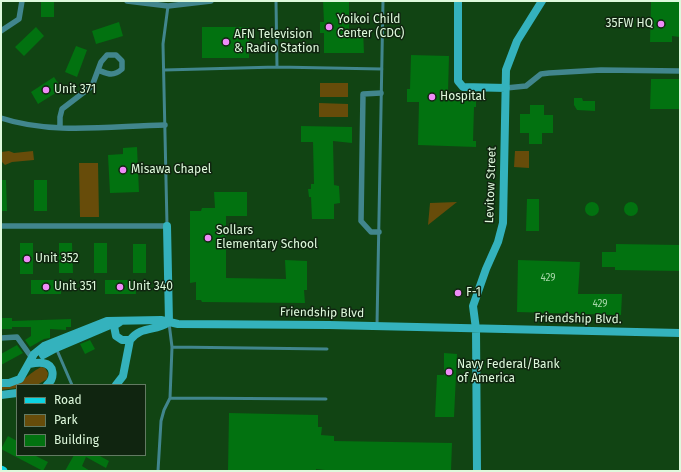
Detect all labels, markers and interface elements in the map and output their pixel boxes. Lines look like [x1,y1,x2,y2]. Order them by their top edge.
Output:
place label: Yoikoi Child Center (CDC) [337,13,404,41]
place label: 35FW HQ [606,17,653,31]
marker: 35FW HQ [656,19,666,29]
marker: Yoikoi Child Center (CDC) [324,22,334,32]
place label: AFN Television & Radio Station [234,28,319,56]
marker: AFN Television & Radio Station [221,37,231,47]
place label: Unit 371 [54,83,96,97]
marker: Unit 371 [41,85,51,95]
place label: Hospital [440,90,485,104]
marker: Hospital [427,92,437,102]
street label: Levitow Street [482,146,500,224]
place label: Misawa Chapel [131,163,211,177]
marker: Misawa Chapel [118,165,128,175]
place label: Sollars Elementary School [216,224,318,252]
marker: Sollars Elementary School [203,233,213,243]
place label: Unit 352 [35,252,79,266]
marker: Unit 352 [22,254,32,264]
house number: 429 [540,272,556,284]
place label: Unit 351 [54,280,96,294]
place label: Unit 340 [128,280,173,294]
marker: Unit 351 [41,282,51,292]
marker: Unit 340 [115,282,125,292]
place label: F-1 [466,286,481,300]
marker: F-1 [453,288,463,298]
house number: 429 [592,298,608,310]
street label: Friendship Blvd [280,305,364,321]
street label: Friendship Blvd. [534,311,622,327]
place label: Navy Federal/Bank of America [457,358,560,386]
marker: Navy Federal/Bank of America [444,367,454,377]
legend [16,384,146,456]
text: Road [54,393,82,407]
text: Park [54,413,78,427]
text: Building [54,433,99,447]

